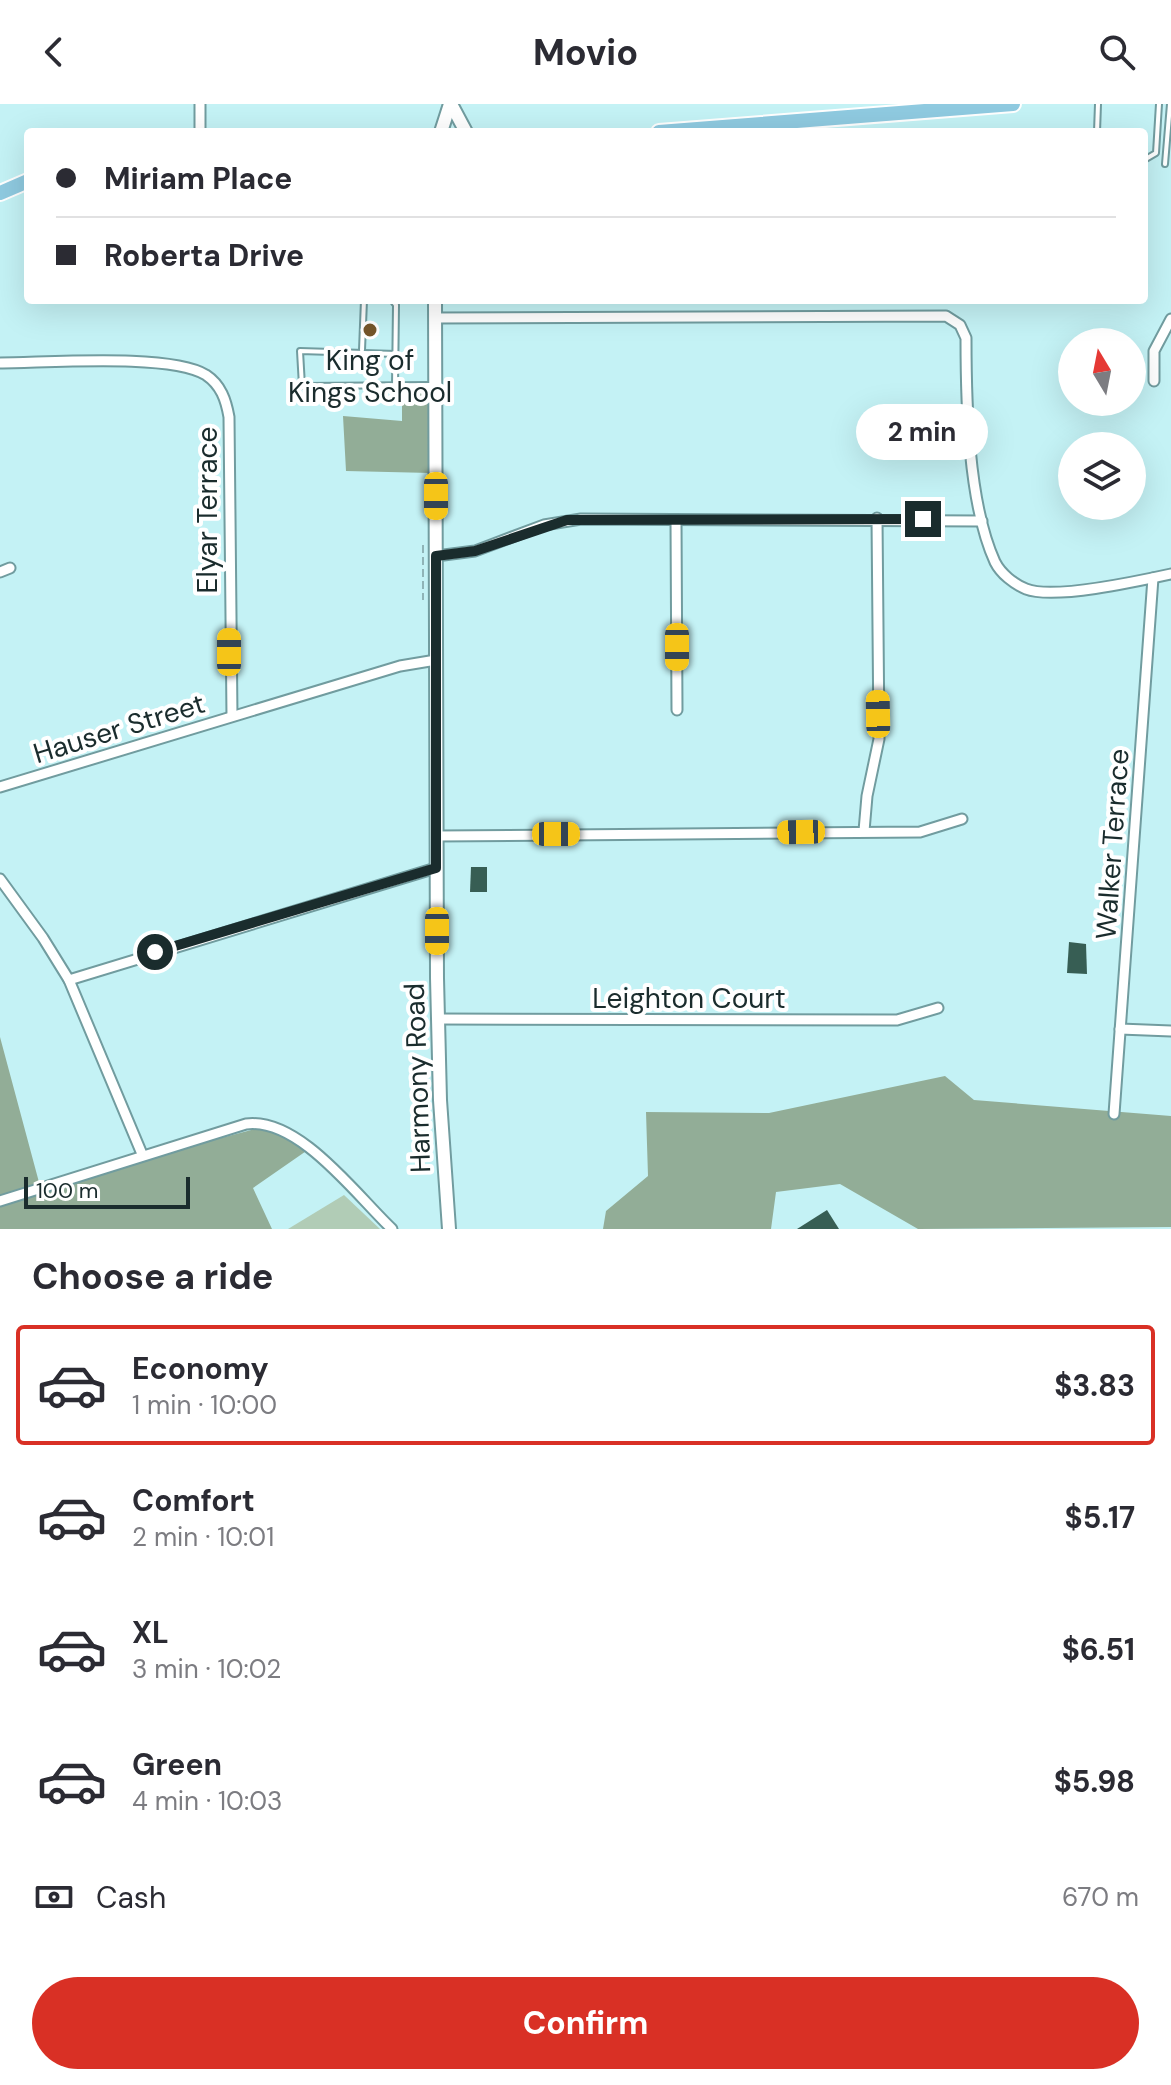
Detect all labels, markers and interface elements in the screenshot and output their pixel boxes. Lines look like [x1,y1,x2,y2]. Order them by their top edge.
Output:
text: Movio [533,29,638,76]
icon: back [32,30,76,74]
icon: search [1095,30,1139,74]
text: Miriam Place [104,159,292,198]
text: Roberta Drive [104,236,304,275]
marker: King of Kings School [361,321,379,339]
north arrow [1058,328,1146,416]
map controls [1058,328,1146,520]
place label: King of Kings School [288,342,452,411]
callout: 2 min [857,403,989,459]
text: 2 min [888,415,956,449]
street label: Elyar Terrace [189,427,226,593]
button: layers [1058,432,1146,520]
car [424,472,448,520]
route end [905,501,941,537]
car [665,623,689,671]
car [217,628,241,676]
street label: Hauser Street [29,685,209,772]
car [866,690,890,738]
street label: Walker Terrace [1087,747,1138,941]
car [777,820,825,844]
car [532,822,580,846]
car [425,907,449,955]
route start [137,934,173,970]
street label: Leighton Court [592,980,786,1017]
street label: Harmony Road [396,982,439,1174]
scale bar [24,1173,190,1209]
text: 100 m [36,1176,98,1205]
text: Choose a ride [32,1253,273,1300]
icon: car [36,1349,108,1421]
text: Economy [132,1349,269,1388]
text: $3.83 [1054,1366,1135,1405]
text: 1 min · 10:00 [132,1388,277,1422]
icon: car [36,1481,108,1553]
text: Comfort [132,1481,255,1520]
text: $5.17 [1065,1498,1135,1537]
text: 2 min · 10:01 [132,1520,274,1554]
icon: car [36,1613,108,1685]
text: XL [132,1613,169,1652]
text: $6.51 [1062,1630,1135,1669]
text: 3 min · 10:02 [132,1652,281,1686]
icon: car [36,1745,108,1817]
text: Green [132,1745,222,1784]
text: $5.98 [1054,1762,1135,1801]
text: 4 min · 10:03 [132,1784,282,1818]
icon: cash [32,1875,76,1919]
text: Cash [96,1878,166,1917]
text: 670 m [1062,1880,1139,1914]
button: Confirm [32,1977,1139,2069]

